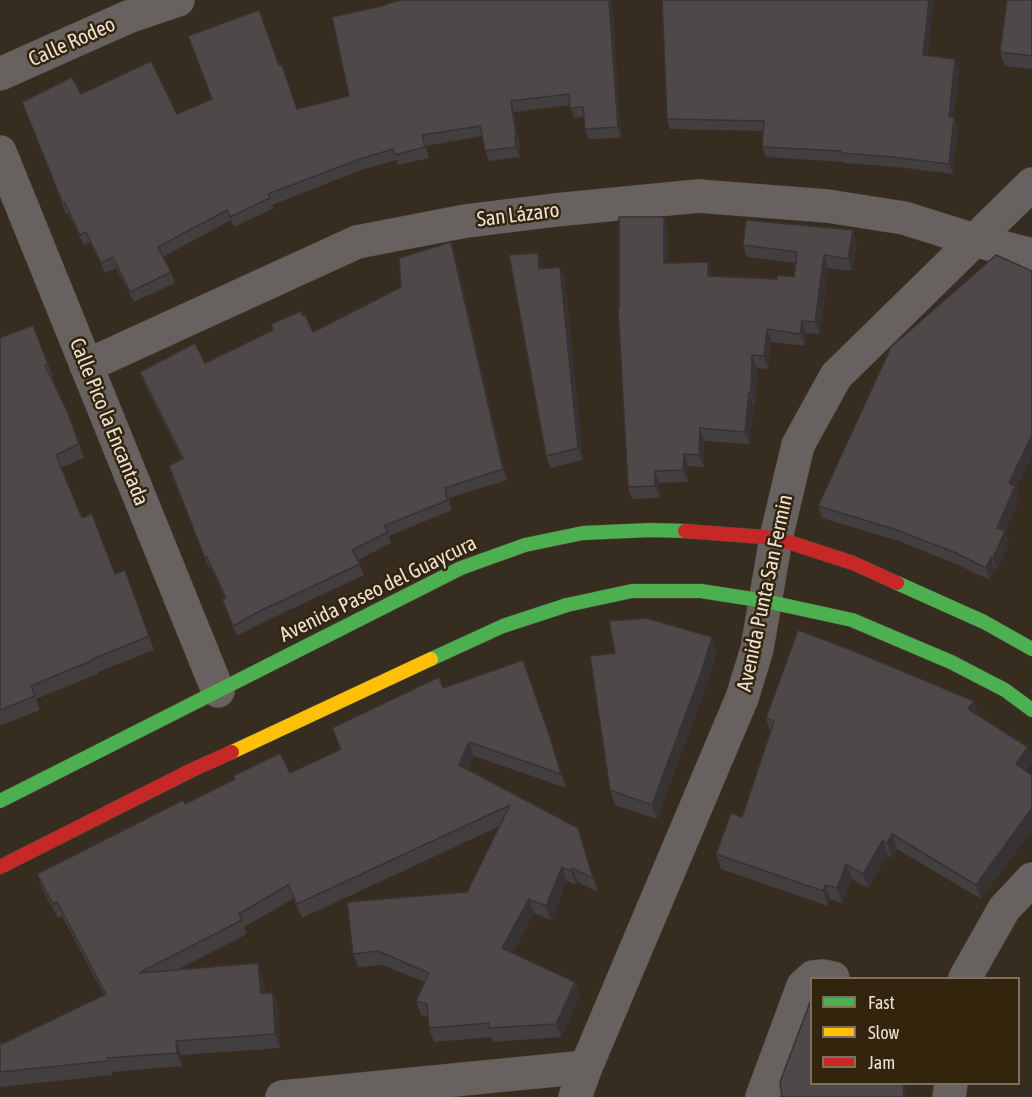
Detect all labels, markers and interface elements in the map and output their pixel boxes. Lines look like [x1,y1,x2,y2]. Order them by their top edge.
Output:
street label: Calle Rodeo [25,12,119,72]
street label: San Lázaro [475,197,561,233]
street label: Calle Pico la Encantada [64,335,154,509]
street label: Avenida Punta San Fermin [732,492,798,694]
street label: Avenida Paseo del Guaycura [275,530,481,648]
legend [810,977,1020,1085]
text: Fast [868,992,895,1013]
text: Slow [868,1022,899,1043]
text: Jam [868,1052,895,1073]

